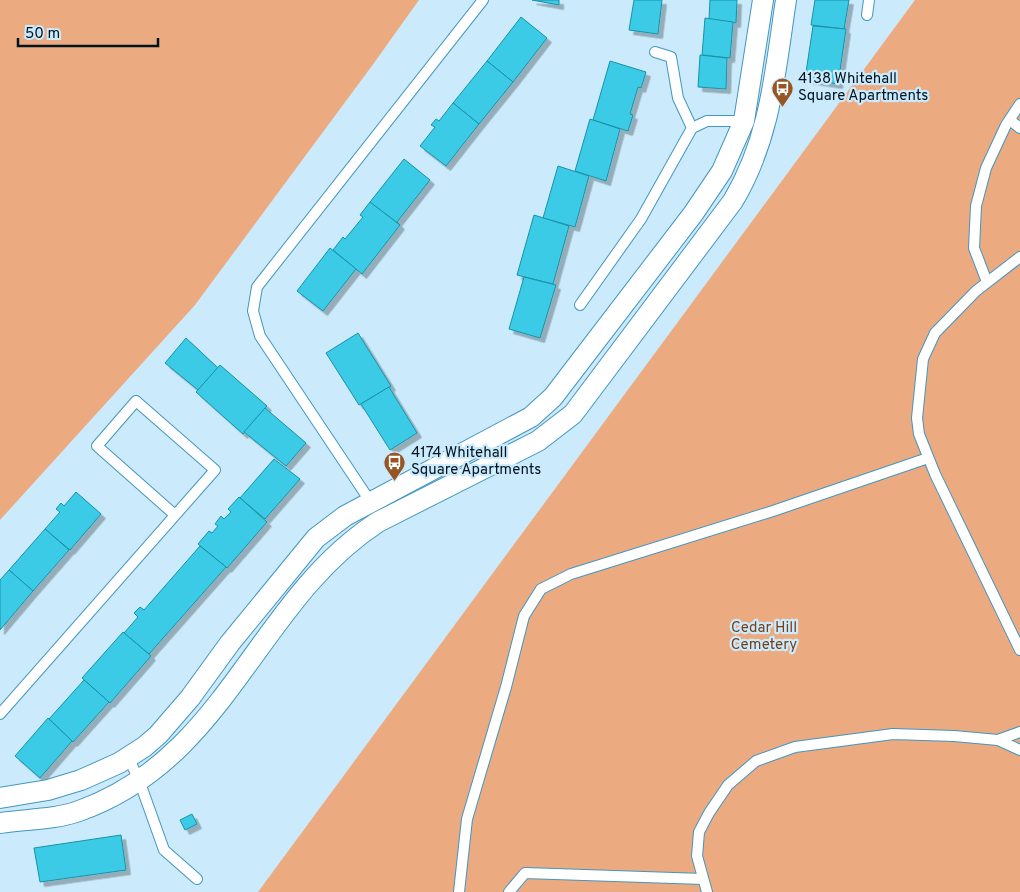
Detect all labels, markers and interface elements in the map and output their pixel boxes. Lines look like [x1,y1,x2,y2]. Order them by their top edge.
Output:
scale bar [18,15,158,47]
text: 50 m [25,25,60,44]
place label: 4138 Whitehall Square Apartments [798,70,928,106]
bus stop icon: 4138 Whitehall Square Apartments [770,76,794,107]
place label: 4174 Whitehall Square Apartments [411,444,541,480]
bus stop icon: 4174 Whitehall Square Apartments [383,450,407,481]
park label: Cedar Hill Cemetery [731,619,797,655]

